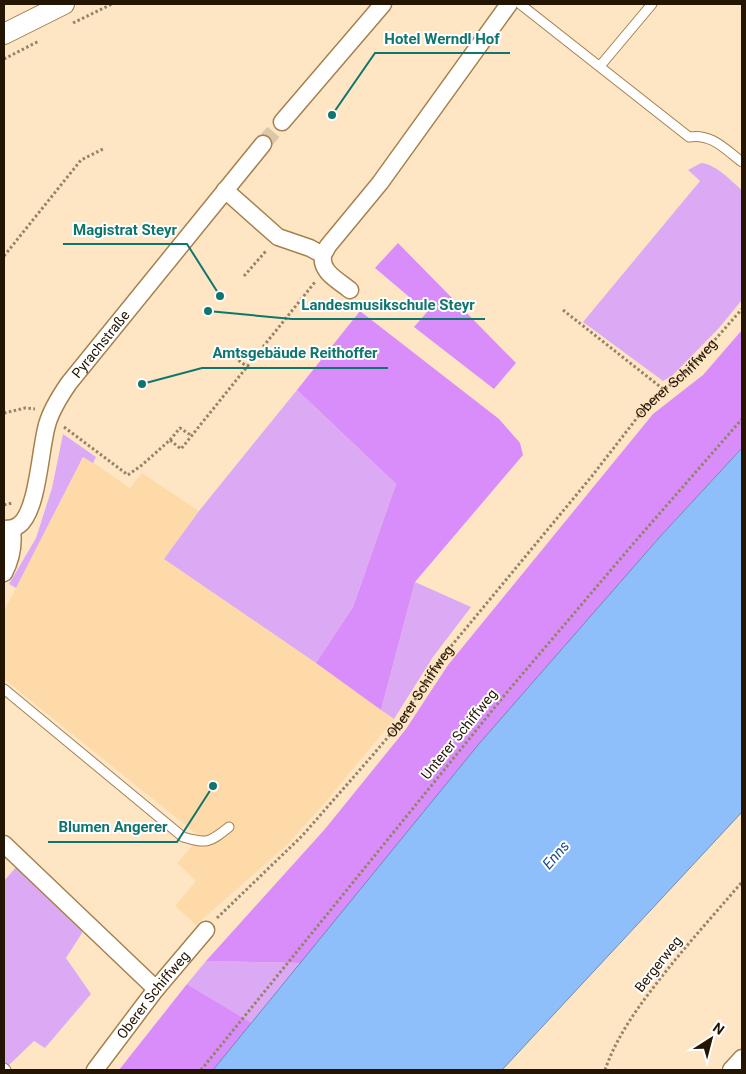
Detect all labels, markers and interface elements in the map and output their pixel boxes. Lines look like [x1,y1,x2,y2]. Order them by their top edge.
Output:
callout: Hotel Werndl Hof [375,23,510,53]
text: Hotel Werndl Hof [384,30,500,48]
callout: Magistrat Steyr [63,214,187,244]
text: Magistrat Steyr [73,221,177,239]
callout: Landesmusikschule Steyr [292,289,485,319]
text: Landesmusikschule Steyr [301,296,475,314]
street label: Pyrachstraße [68,307,133,381]
street label: Oberer Schiffweg [632,335,720,421]
callout: Amtsgebäude Reithoffer [202,338,388,368]
text: Amtsgebäude Reithoffer [212,344,378,362]
street label: Oberer Schiffweg [383,642,457,741]
street label: Unterer Schiffweg [418,686,500,782]
callout: Blumen Angerer [48,812,177,842]
text: Blumen Angerer [58,818,168,836]
water label: Enns [539,837,573,873]
street label: Bergerweg [631,933,685,995]
street label: Oberer Schiffweg [113,948,193,1042]
north arrow [686,1014,736,1064]
text: N [710,1019,727,1038]

